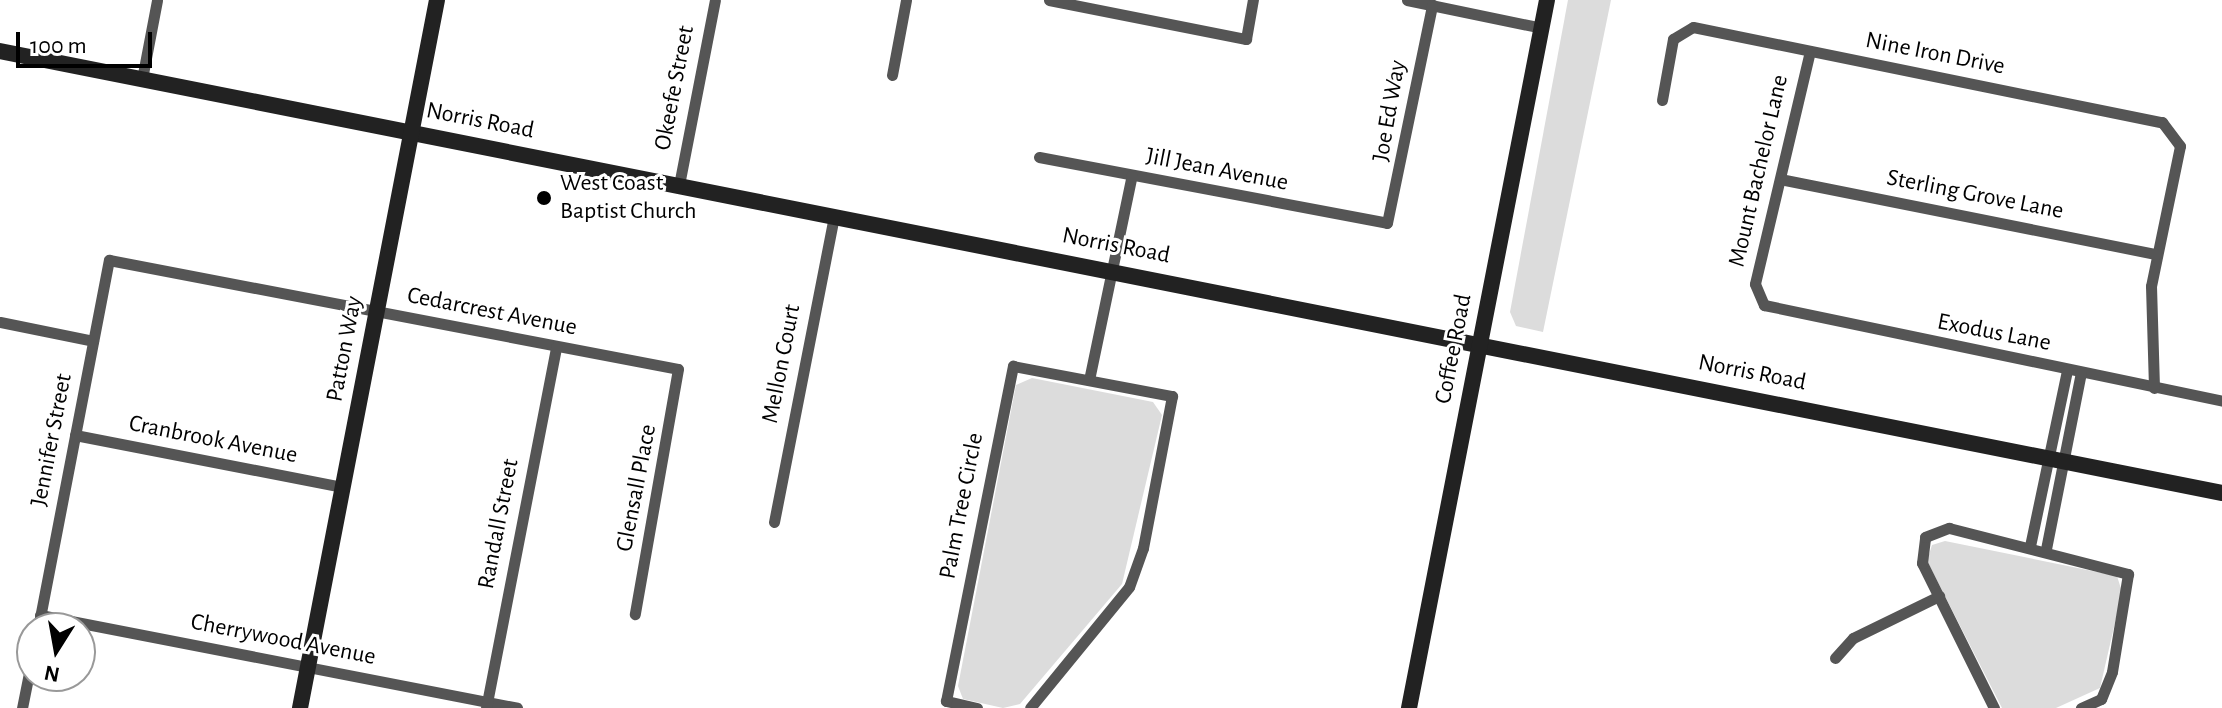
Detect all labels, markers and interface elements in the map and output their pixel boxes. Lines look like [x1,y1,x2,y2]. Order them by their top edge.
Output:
scale bar [20,16,156,66]
street label: Okeefe Street [649,23,701,153]
street label: Nine Iron Drive [1863,26,2007,82]
text: 100 m [30,34,87,58]
street label: Joe Ed Way [1367,58,1413,164]
street label: Mount Bachelor Lane [1723,72,1795,270]
street label: Norris Road [424,96,536,146]
street label: Jill Jean Avenue [1143,142,1291,198]
street label: Sterling Grove Lane [1884,164,2066,226]
place label: West Coast Baptist Church [560,170,697,226]
marker: West Coast Baptist Church [535,189,553,207]
street label: Norris Road [1060,221,1172,271]
street label: Cedarcrest Avenue [405,281,579,343]
street label: Coffee Road [1429,292,1479,406]
street label: Patton Way [321,294,369,404]
street label: Mellon Court [756,302,808,426]
street label: Exodus Lane [1935,308,2053,358]
street label: Norris Road [1696,348,1808,398]
street label: Jennifer Street [25,371,79,509]
street label: Cranbrook Avenue [126,410,300,470]
street label: Glensall Place [611,422,663,554]
street label: Palm Tree Circle [934,430,990,582]
street label: Randall Street [472,457,526,591]
street label: Cherrywood Avenue [188,608,378,672]
north arrow [16,612,96,692]
text: N [42,661,61,686]

